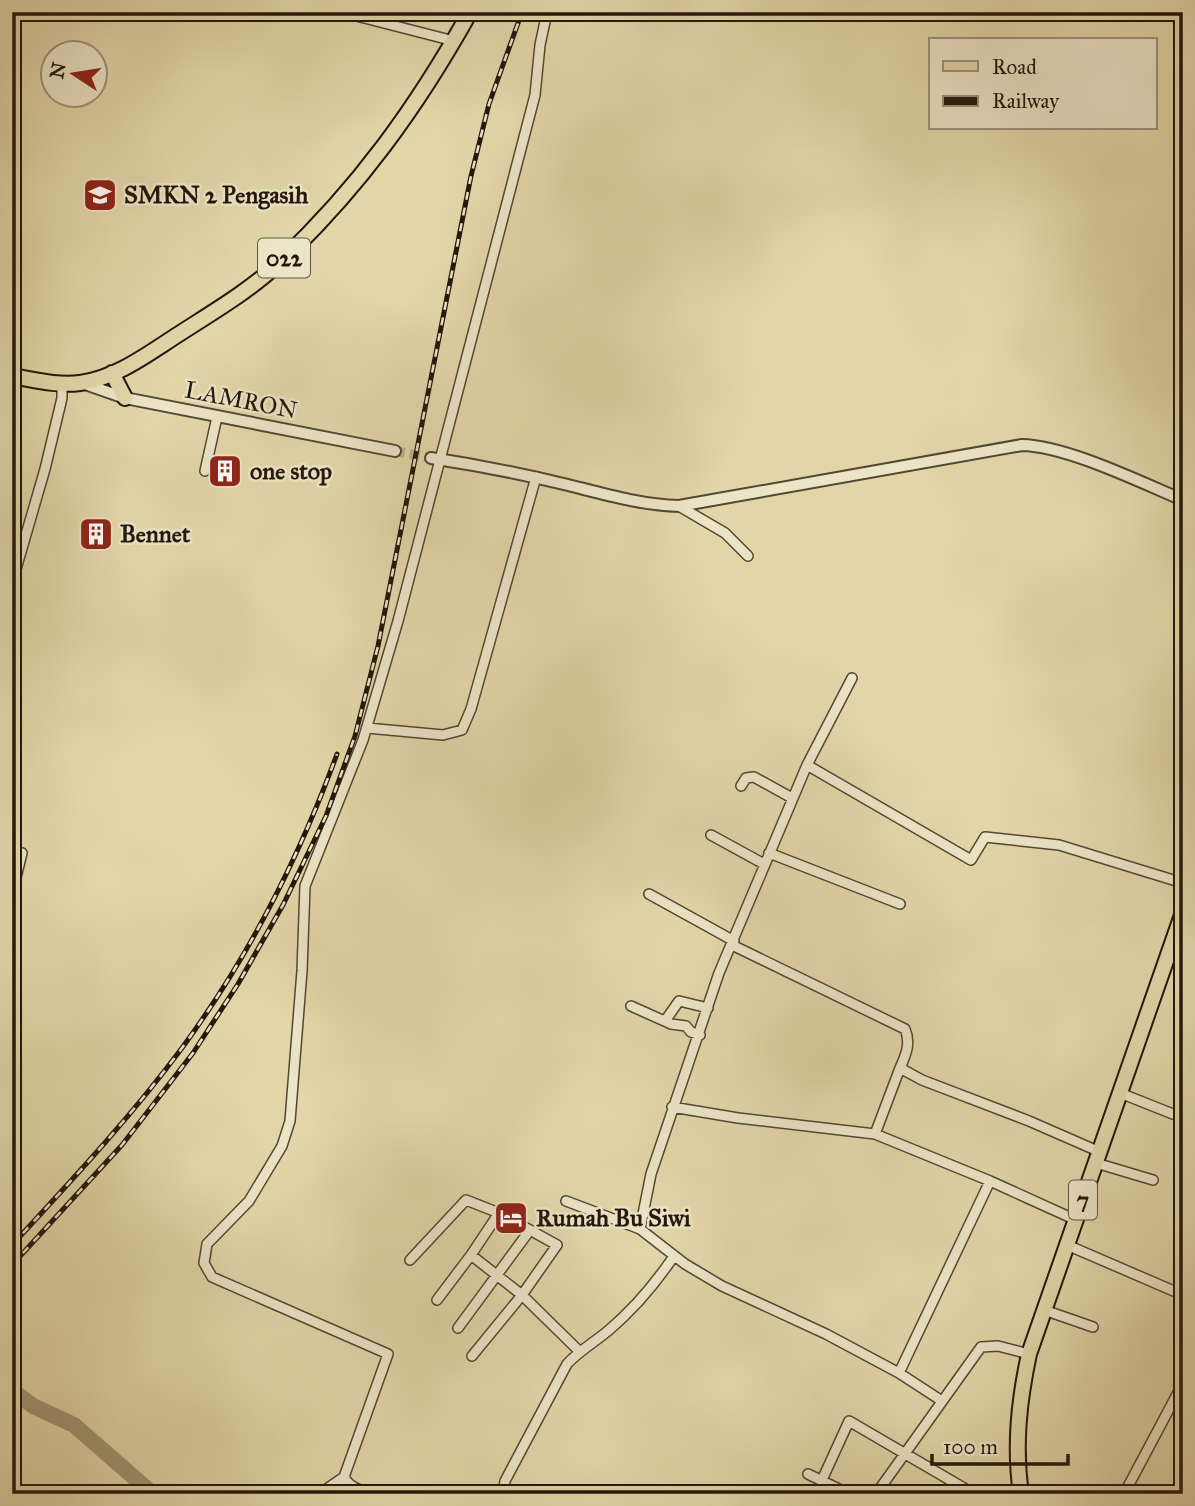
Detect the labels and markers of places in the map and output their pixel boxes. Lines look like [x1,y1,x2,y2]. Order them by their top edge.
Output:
school or university icon: SMKN 2 Pengasih [81,176,119,214]
place label: SMKN 2 Pengasih [124,180,309,210]
building icon: one stop [206,452,244,490]
place label: one stop [250,456,332,486]
building icon: Bennet [77,515,115,553]
place label: Bennet [120,519,191,549]
hotel icon: Rumah Bu Siwi [492,1199,530,1237]
place label: Rumah Bu Siwi [536,1203,691,1233]

